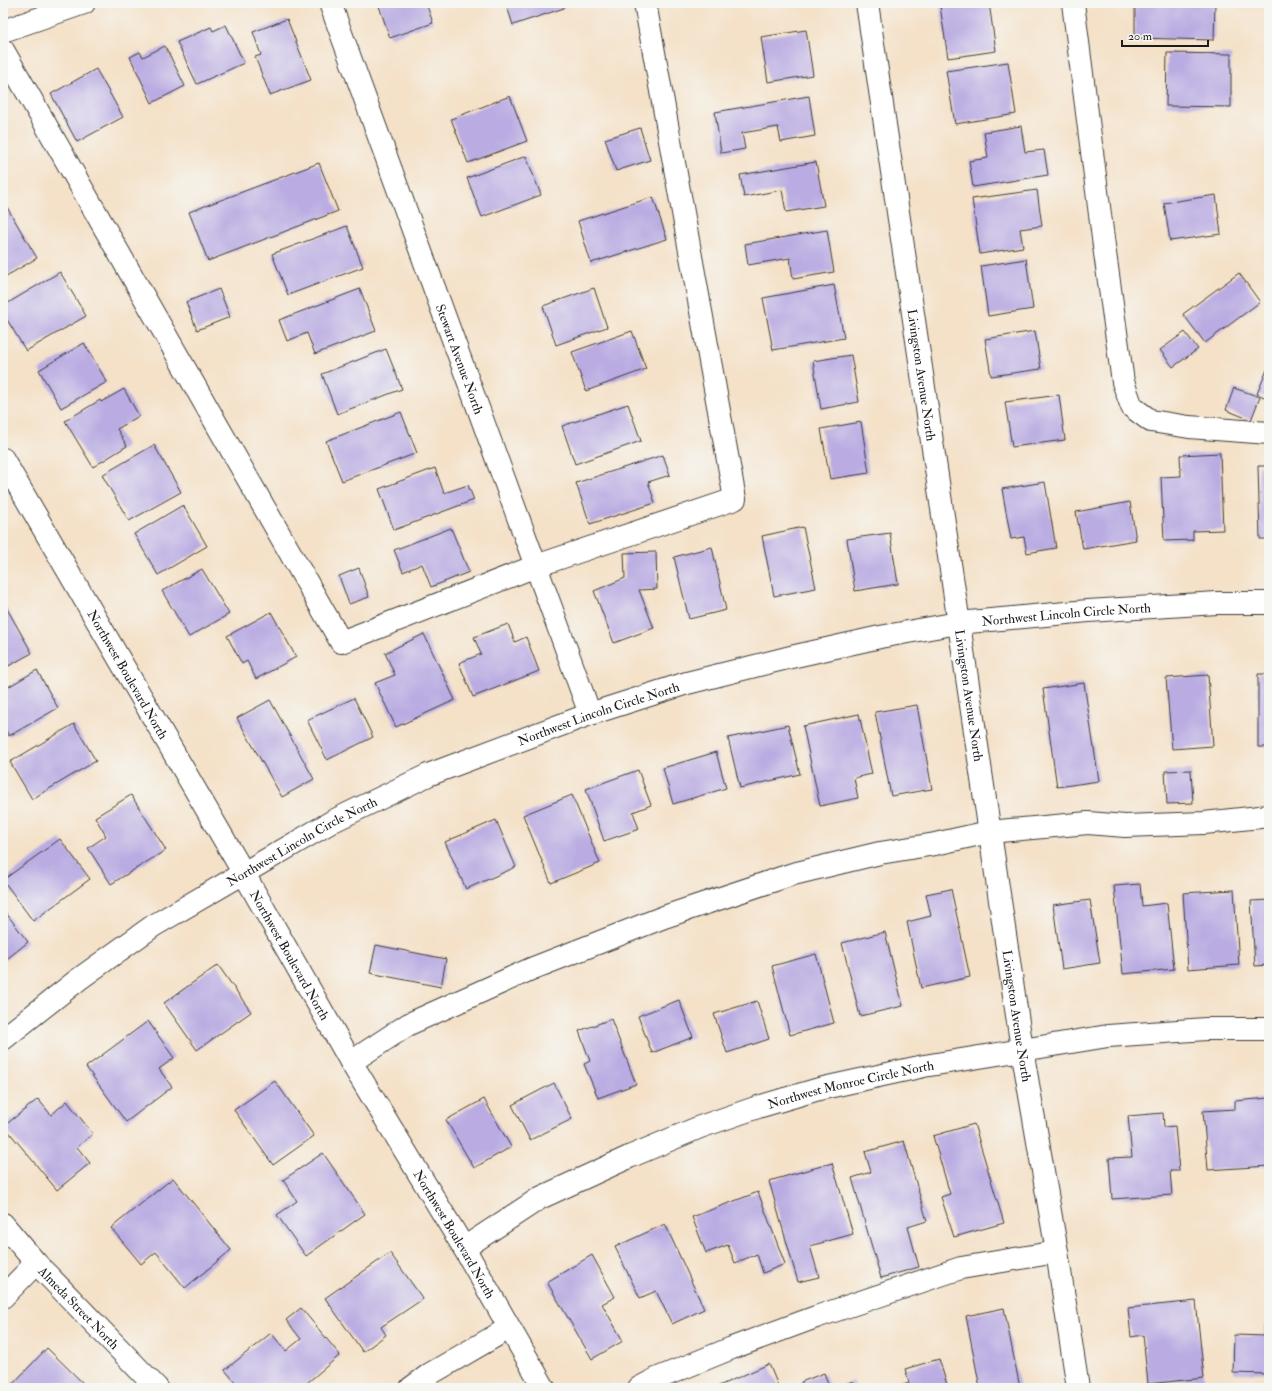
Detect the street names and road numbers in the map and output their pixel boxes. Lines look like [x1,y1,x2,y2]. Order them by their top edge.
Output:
street label: Stewart Avenue North [432,302,487,417]
street label: Livingston Avenue North [903,308,939,442]
street label: Northwest Lincoln Circle North [981,600,1152,630]
street label: Northwest Boulevard North [83,607,171,742]
street label: Livingston Avenue North [951,628,986,763]
street label: Northwest Lincoln Circle North [516,679,682,749]
street label: Northwest Lincoln Circle North [224,794,380,890]
street label: Northwest Boulevard North [246,888,333,1023]
street label: Livingston Avenue North [998,949,1035,1083]
street label: Northwest Monroe Circle North [766,1057,935,1113]
street label: Northwest Boulevard North [409,1167,498,1302]
street label: Almeda Street North [34,1263,122,1353]

